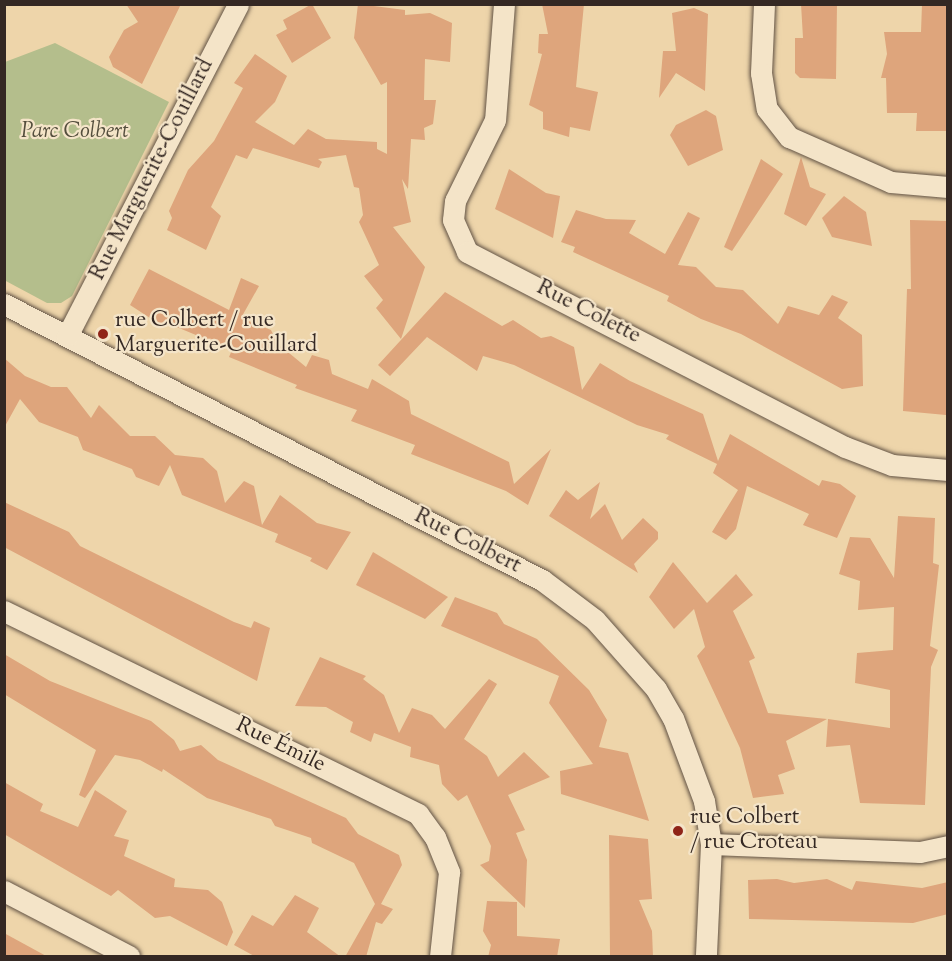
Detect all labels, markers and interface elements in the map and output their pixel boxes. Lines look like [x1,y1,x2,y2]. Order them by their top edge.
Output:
street label: Rue Marguerite-Couillard [86,55,220,285]
park label: Parc Colbert [21,120,129,146]
street label: Rue Colette [532,276,644,350]
place label: rue Colbert / rue Marguerite-Couillard [115,308,317,360]
marker: rue Colbert / rue Marguerite-Couillard [96,327,110,341]
street label: Rue Colbert [409,504,525,580]
street label: Rue Émile [231,713,329,779]
place label: rue Colbert / rue Croteau [690,805,818,856]
marker: rue Colbert / rue Croteau [671,824,685,838]

